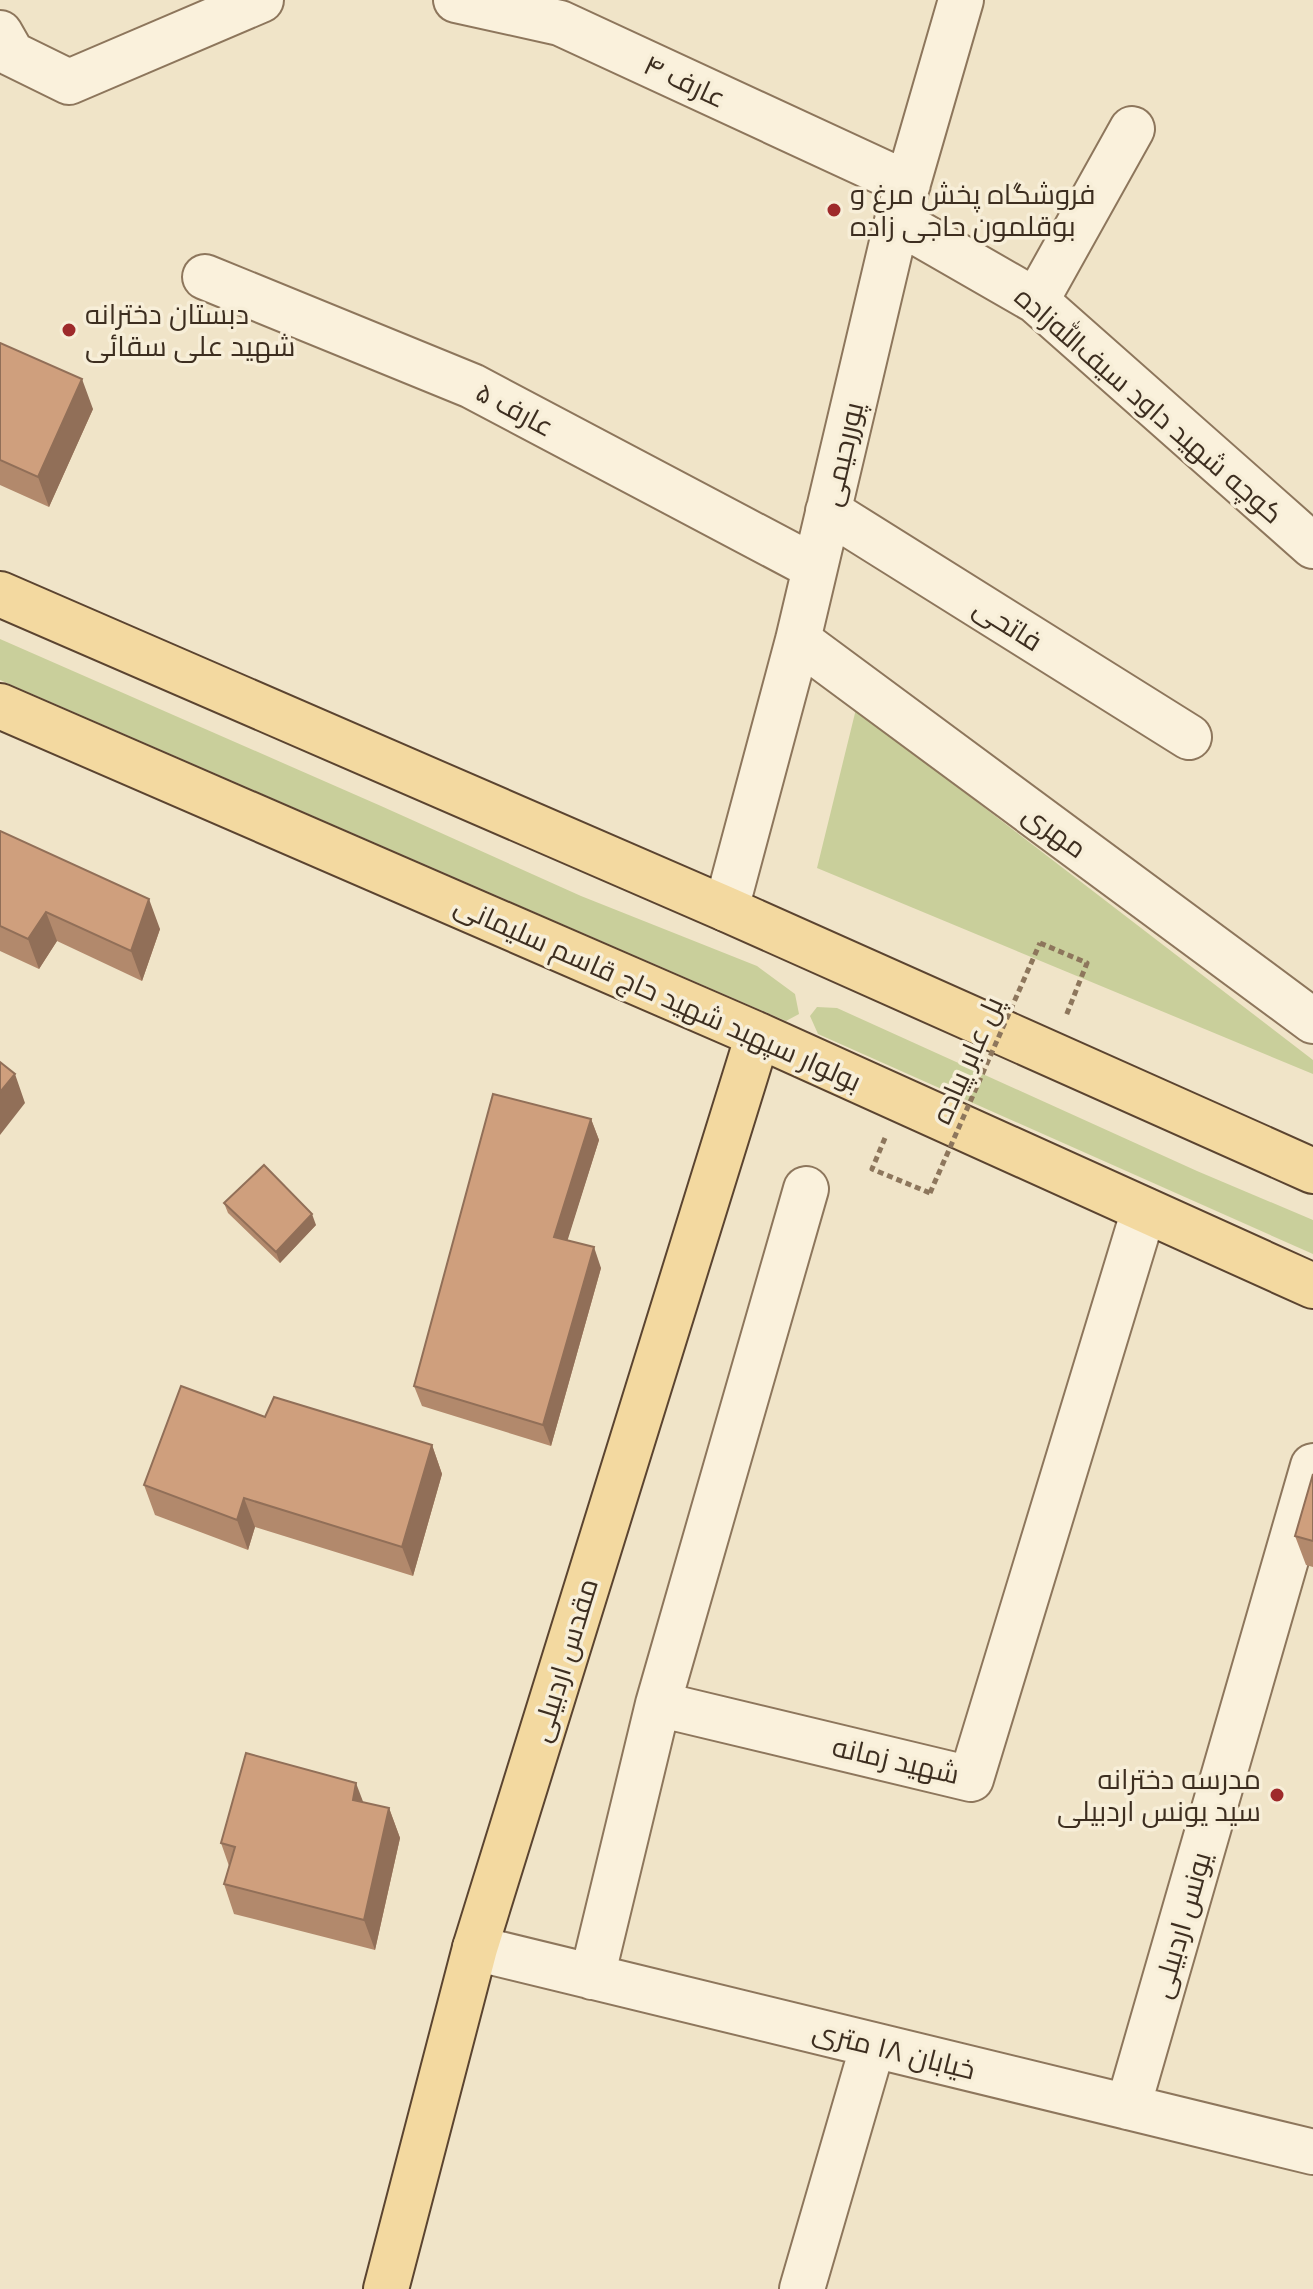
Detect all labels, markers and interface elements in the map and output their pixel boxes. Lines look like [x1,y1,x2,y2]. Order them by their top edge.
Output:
street label: عارف ۴ [636,45,733,120]
place label: فروشگاه پخش مرغ و بوقلمون حاجی زاده [850,174,1096,249]
marker: فروشگاه پخش مرغ و بوقلمون حاجی زاده [825,201,843,219]
street label: کوچه شهید داود سیف‌الله‌زاده [1004,277,1292,535]
place label: دبستان دخترانه شهید علی سقائی [85,294,295,369]
marker: دبستان دخترانه شهید علی سقائی [60,321,78,339]
street label: عارف ۵ [467,372,561,449]
street label: پوررحیمی [811,397,876,511]
street label: فاتحی [964,587,1050,663]
street label: مهری [1013,794,1095,870]
street label: بولوار سپهبد شهید حاج قاسم سلیمانی [447,885,868,1104]
street label: پل عابر پیاده [921,989,1016,1131]
street label: مقدس اردبیلی [520,1573,611,1748]
street label: شهید زمانه [828,1726,963,1797]
place label: مدرسه دخترانه سید یونس اردبیلی [1057,1759,1261,1834]
marker: مدرسه دخترانه سید یونس اردبیلی [1268,1786,1286,1804]
street label: یونس اردبیلی [1141,1847,1224,2004]
street label: خیابان ۱۸ متری [808,2010,979,2092]

